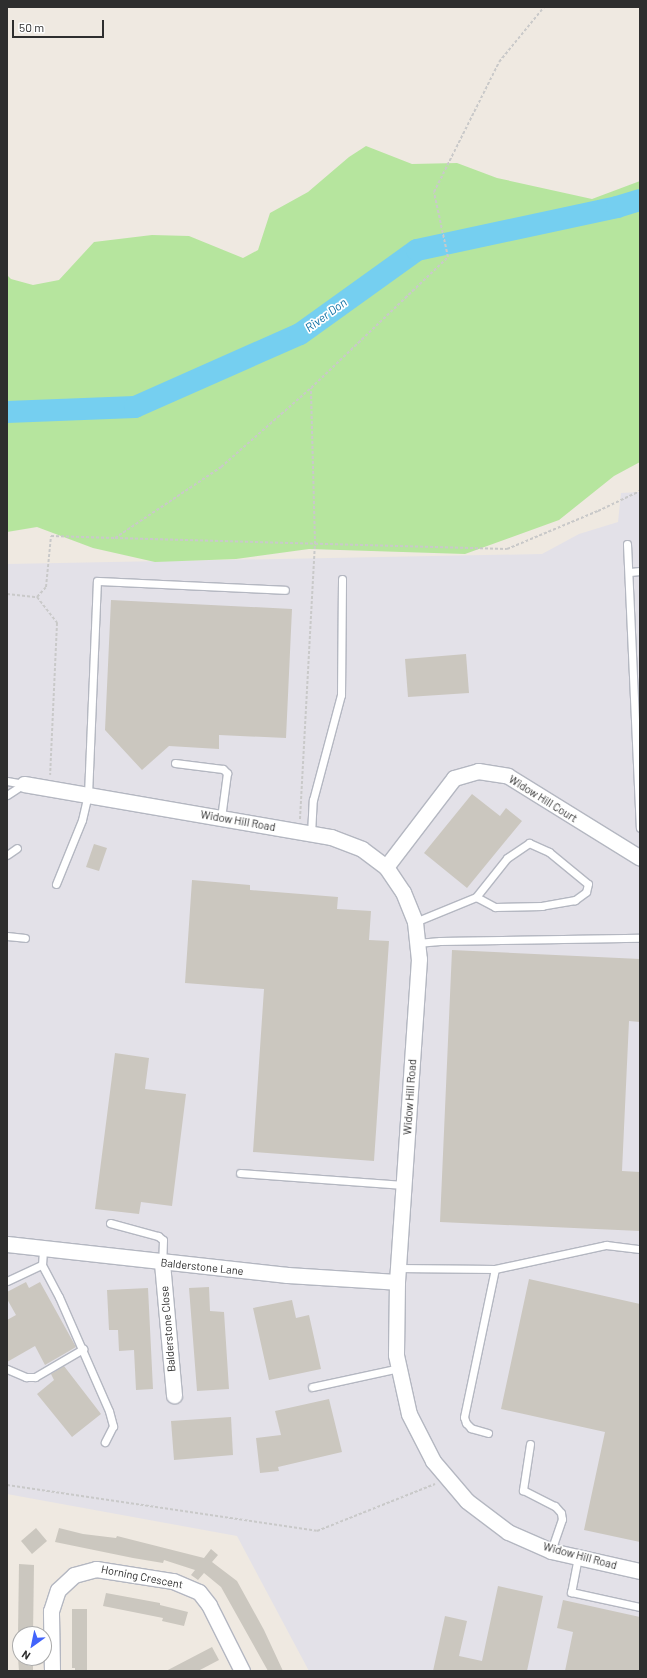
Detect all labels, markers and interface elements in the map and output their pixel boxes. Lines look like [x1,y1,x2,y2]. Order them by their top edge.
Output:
scale bar [14,12,106,38]
text: 50 m [19,20,44,34]
water label: River Don [302,295,350,335]
street label: Widow Hill Court [506,773,580,825]
street label: Widow Hill Road [199,808,277,834]
street label: Widow Hill Road [401,1059,419,1135]
street label: Balderstone Lane [160,1256,244,1278]
street label: Balderstone Close [158,1285,178,1373]
street label: Widow Hill Road [542,1540,618,1572]
street label: Horning Crescent [100,1563,184,1591]
north arrow [12,1626,52,1666]
text: N [19,1648,32,1663]

